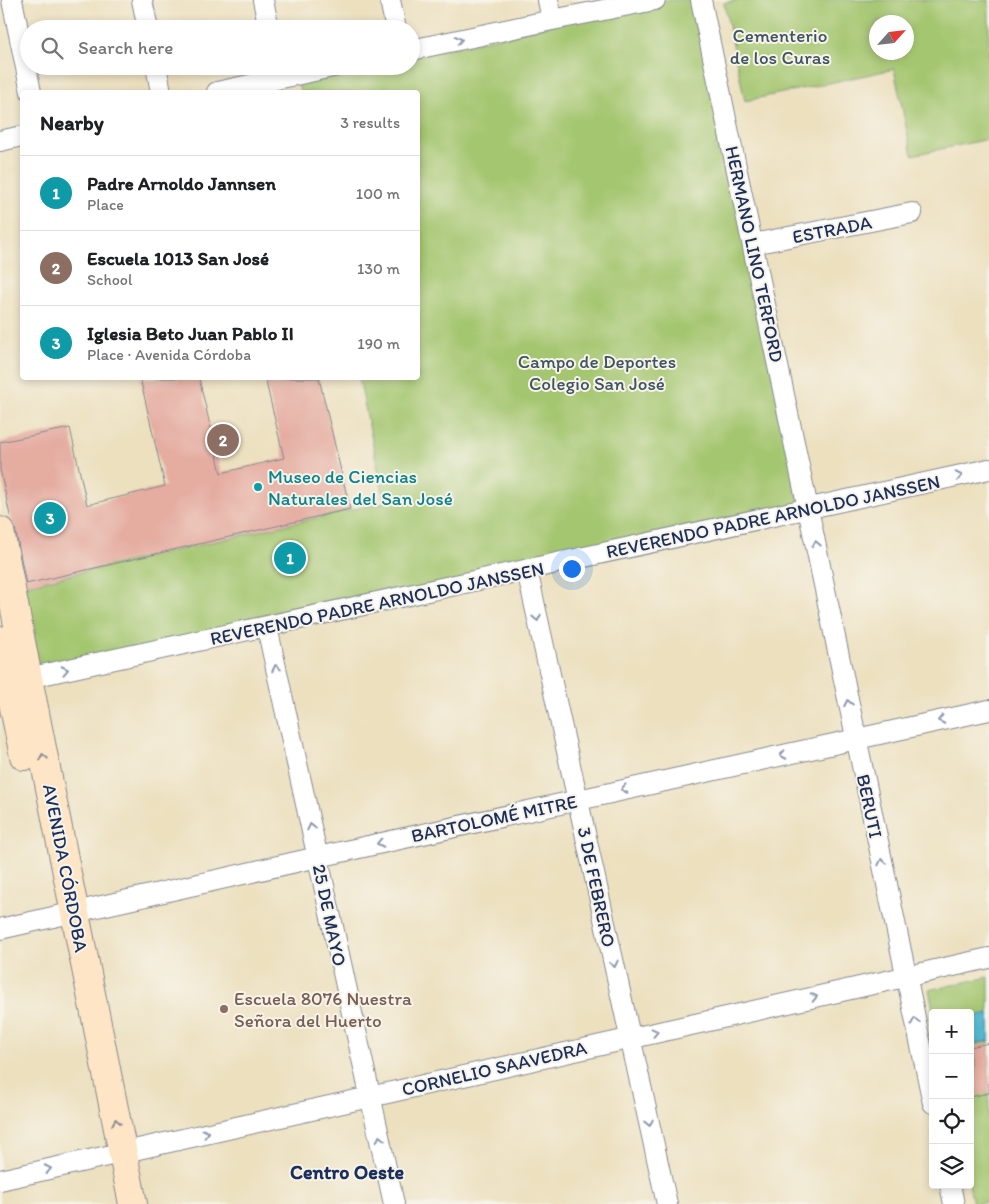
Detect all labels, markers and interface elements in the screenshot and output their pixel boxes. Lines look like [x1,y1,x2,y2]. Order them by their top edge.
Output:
north arrow [869,15,914,60]
search box [20,20,420,75]
park label: Cementerio de los Curas [730,24,830,69]
icon: search [38,34,66,62]
one-way arrow [454,35,463,46]
text: Search here [78,36,173,59]
text: Nearby [40,110,104,135]
text: 3 results [340,113,400,132]
street label: HERMANO LINO TERFORD [720,144,789,364]
text: Padre Arnoldo Jannsen [87,172,276,195]
text: 1 [52,184,60,203]
text: 100 m [356,184,400,203]
text: Place [87,195,124,214]
street label: ESTRADA [790,211,874,248]
text: Escuela 1013 San José [87,247,269,270]
text: 2 [52,259,60,278]
text: 130 m [357,259,400,278]
text: School [87,270,133,289]
text: Iglesia Beto Juan Pablo II [87,322,294,345]
text: 3 [52,334,60,353]
text: 190 m [357,334,400,353]
text: Place · Avenida Córdoba [87,345,251,364]
park label: Campo de Deportes Colegio San José [518,350,676,395]
pin: 2 [207,421,239,459]
place label: Museo de Ciencias Naturales del San José [268,465,453,510]
street label: REVERENDO PADRE ARNOLDO JANSSEN [604,470,942,563]
one-way arrow [954,471,963,482]
marker: Museo de Ciencias Naturales del San José [252,481,264,493]
pin: 3 [34,499,66,537]
pin: 1 [274,539,306,577]
one-way arrow [811,539,821,548]
your location [559,556,585,582]
street label: REVERENDO PADRE ARNOLDO JANSSEN [208,557,546,650]
one-way arrow [531,613,542,622]
one-way arrow [271,664,282,672]
one-way arrow [60,666,69,676]
one-way arrow [843,699,854,707]
one-way arrow [937,714,946,725]
one-way arrow [778,749,787,759]
one-way arrow [39,752,49,761]
street label: BERUTI [852,772,888,840]
street label: AVENIDA CÓRDOBA [38,782,93,954]
one-way arrow [619,784,628,794]
street label: BARTOLOMÉ MITRE [409,790,579,847]
one-way arrow [306,822,317,831]
street label: 3 DE FEBRERO [573,825,620,949]
one-way arrow [375,837,384,848]
one-way arrow [877,858,887,867]
street label: 25 DE MAYO [307,862,352,968]
one-way arrow [608,960,619,969]
place label: Escuela 8076 Nuestra Señora del Huerto [234,987,412,1032]
one-way arrow [809,992,818,1003]
marker: Escuela 8076 Nuestra Señora del Huerto [218,1003,230,1015]
map controls [929,1009,974,1189]
button: + [929,1009,974,1054]
one-way arrow [910,1017,921,1025]
one-way arrow [650,1028,659,1038]
street label: CORNELIO SAAVEDRA [399,1036,589,1101]
button: − [929,1054,974,1099]
button: locate [929,1099,974,1144]
one-way arrow [111,1117,122,1126]
one-way arrow [643,1119,654,1127]
one-way arrow [202,1129,211,1139]
one-way arrow [375,1135,385,1144]
button: layers [929,1144,974,1189]
district label: Centro Oeste [290,1160,404,1184]
one-way arrow [43,1164,52,1175]

